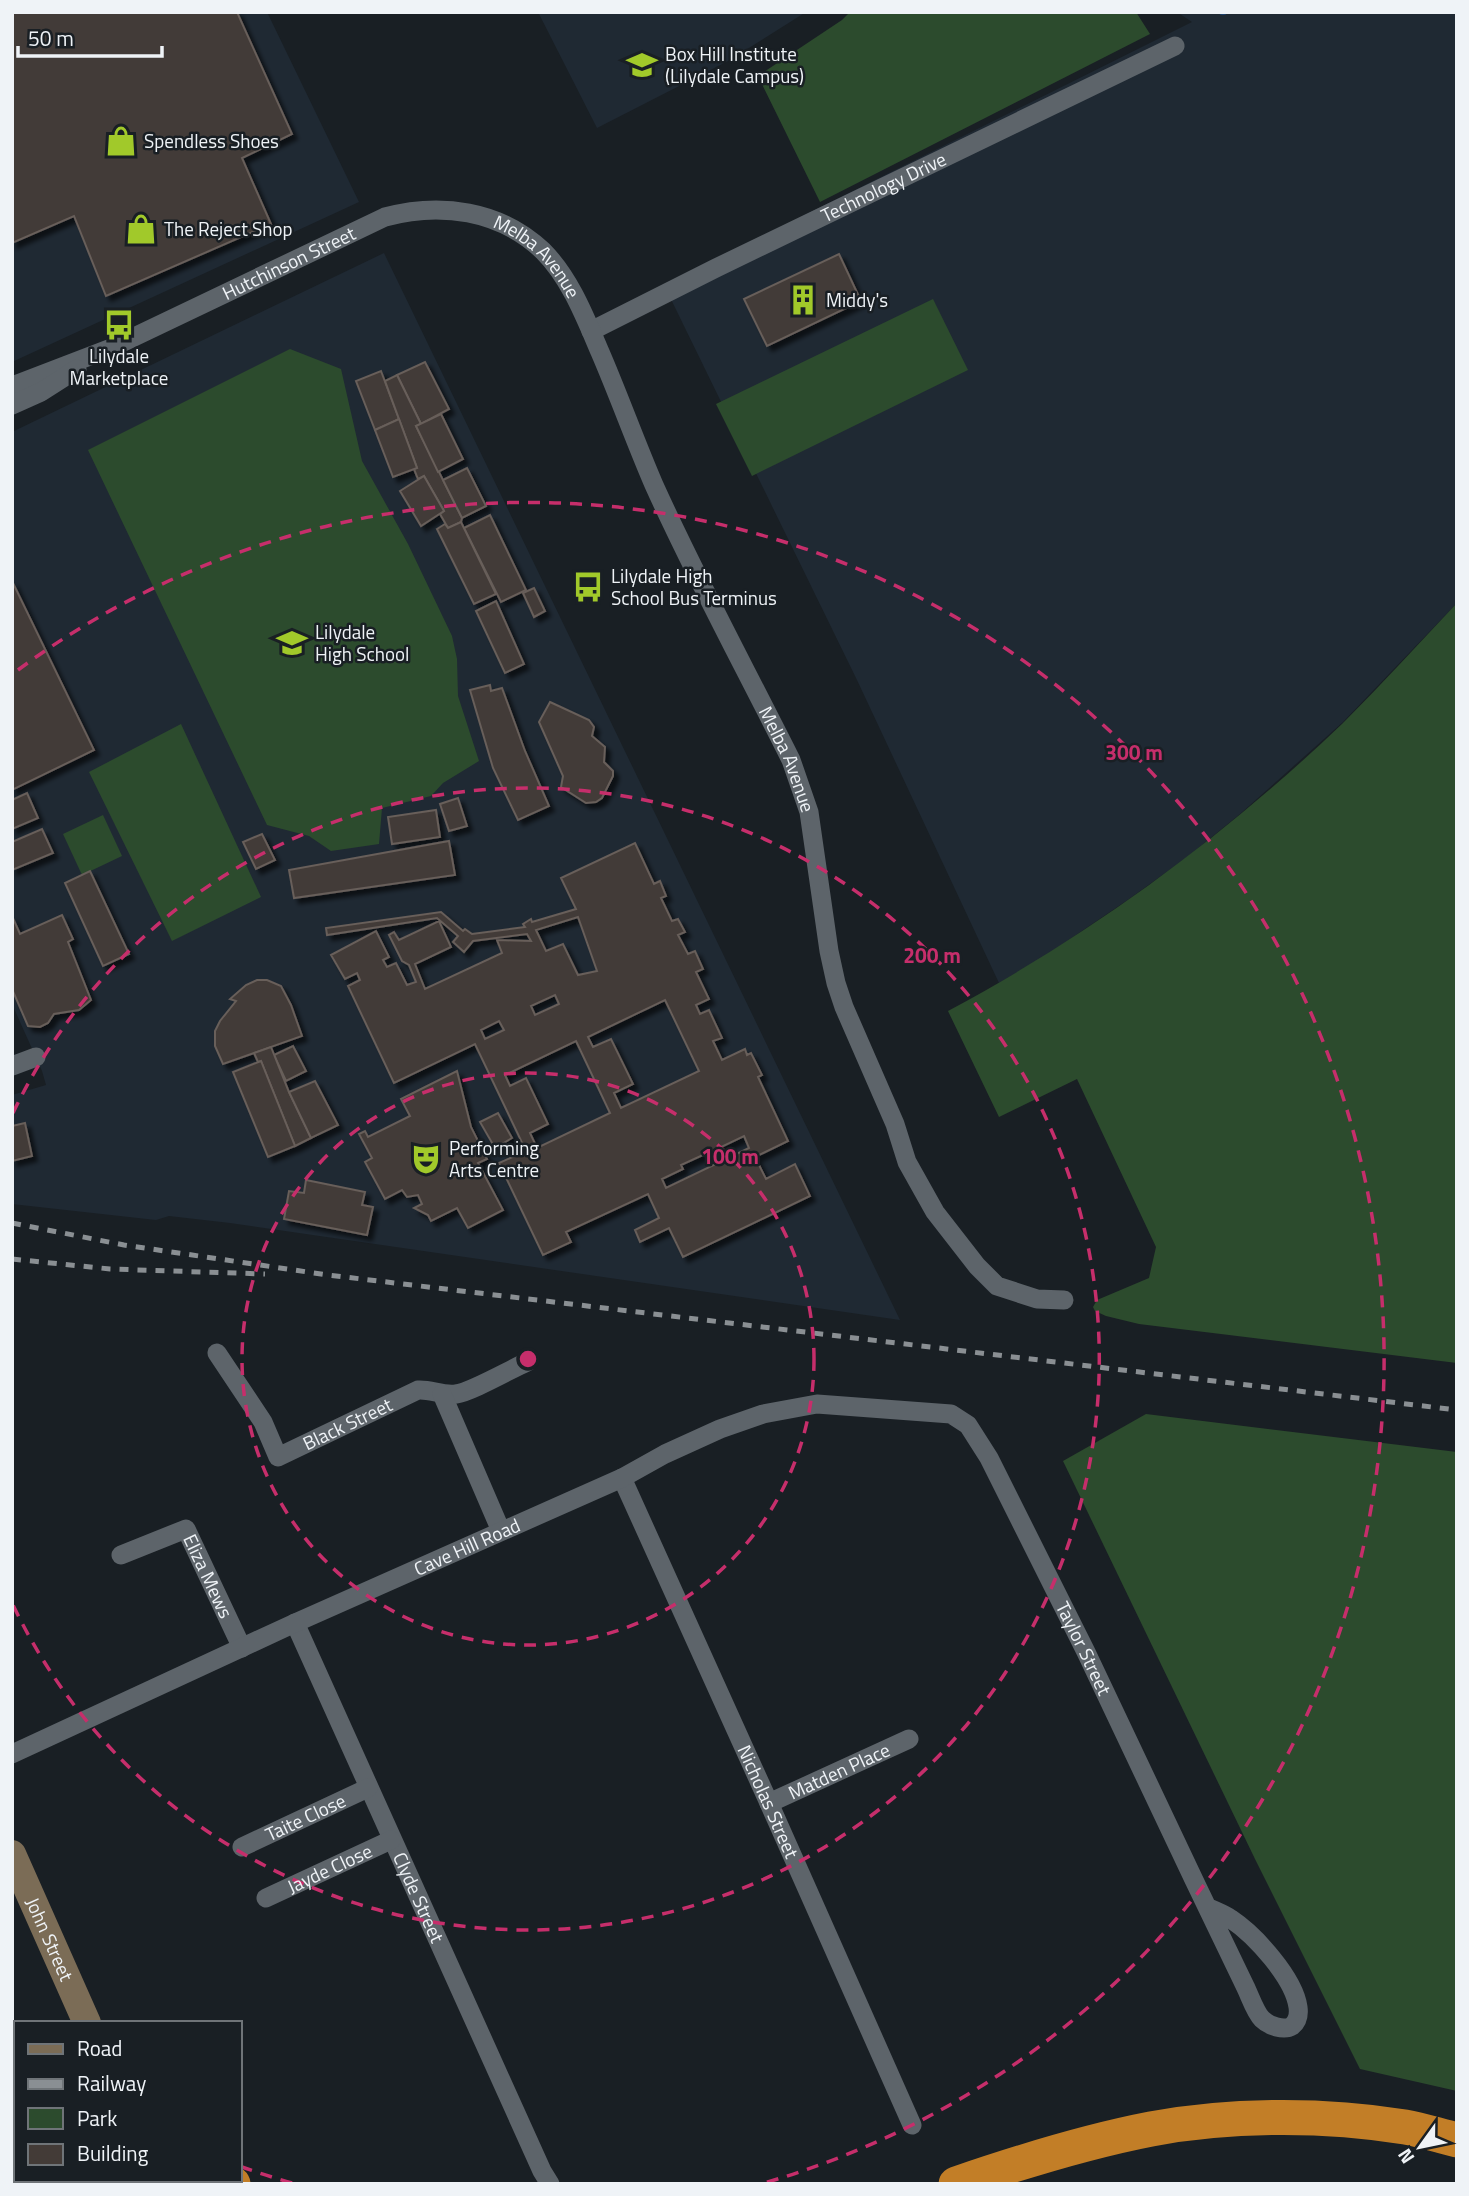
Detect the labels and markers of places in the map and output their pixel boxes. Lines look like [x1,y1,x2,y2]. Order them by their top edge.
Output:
place label: Box Hill Institute (Lilydale Campus) [665,39,804,90]
school or university icon: Box Hill Institute (Lilydale Campus) [625,48,659,82]
shop icon: Spendless Shoes [104,124,138,158]
place label: Spendless Shoes [144,126,279,155]
shop icon: The Reject Shop [124,212,158,246]
place label: The Reject Shop [164,214,293,243]
building icon: Middy's [786,283,820,317]
place label: Middy's [826,285,888,314]
bus stop icon: Lilydale Marketplace [102,308,136,342]
place label: Lilydale Marketplace [70,341,168,392]
place label: Lilydale High School Bus Terminus [611,561,777,612]
bus stop icon: Lilydale High School Bus Terminus [571,570,605,604]
place label: Lilydale High School [315,617,409,668]
school or university icon: Lilydale High School [275,626,309,660]
place label: Performing Arts Centre [449,1133,539,1184]
theatre icon: Performing Arts Centre [409,1142,443,1176]
centre of rings [516,1347,540,1371]

